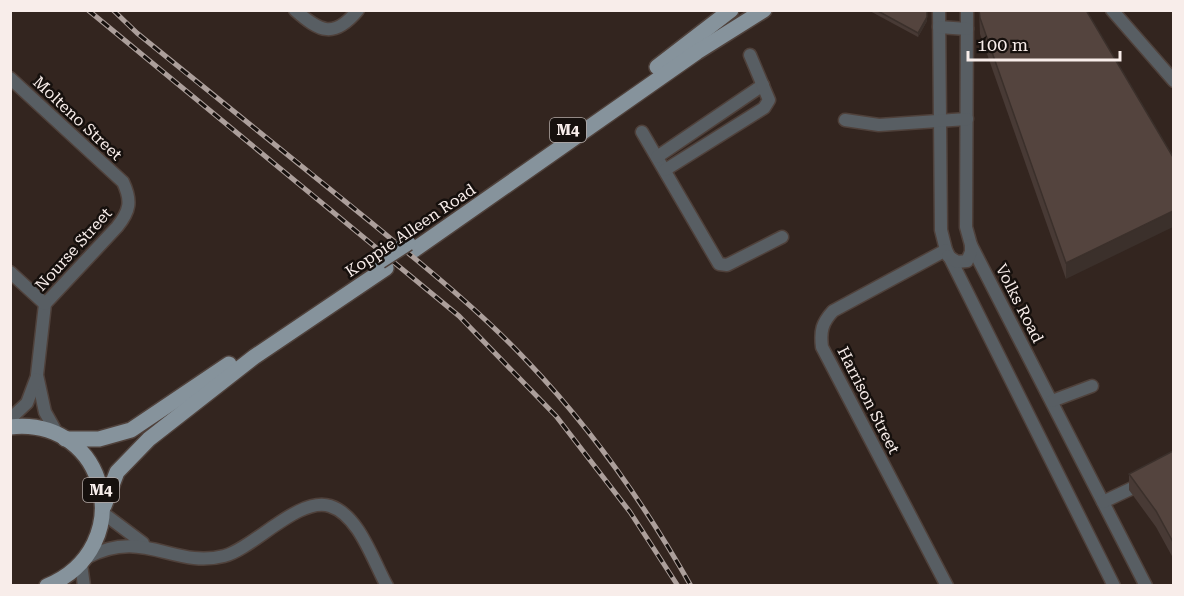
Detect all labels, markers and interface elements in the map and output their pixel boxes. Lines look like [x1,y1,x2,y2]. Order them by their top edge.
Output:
scale bar [968,24,1120,62]
text: 100 m [977,34,1028,55]
street label: Molteno Street [29,72,126,164]
road number: M4 [550,118,586,142]
street label: Koppie Alleen Road [342,180,479,281]
street label: Nourse Street [31,204,116,295]
street label: Volks Road [992,261,1048,346]
street label: Harrison Street [833,343,904,457]
road number: M4 [83,478,119,502]

